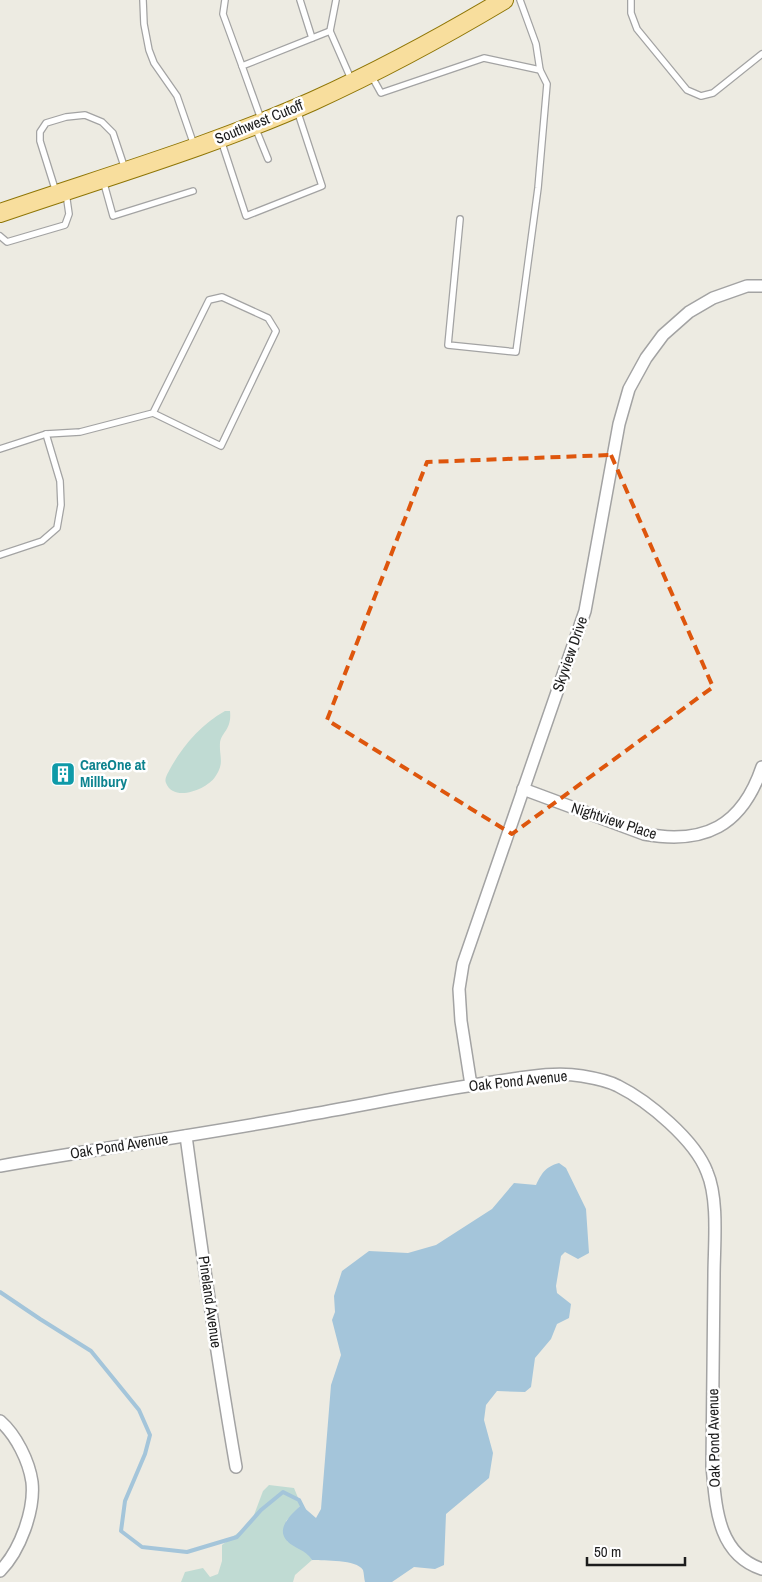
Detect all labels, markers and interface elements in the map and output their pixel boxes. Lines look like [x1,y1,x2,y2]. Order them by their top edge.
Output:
street label: Southwest Cutoff [212,94,306,149]
street label: Skyview Drive [547,613,592,694]
place label: CareOne at Millbury [80,754,146,792]
building icon: CareOne at Millbury [50,761,76,787]
street label: Nightview Place [569,797,660,844]
street label: Oak Pond Avenue [468,1065,568,1096]
street label: Oak Pond Avenue [68,1127,170,1164]
street label: Pineland Avenue [194,1255,227,1349]
street label: Oak Pond Avenue [702,1388,725,1488]
scale bar [587,1534,684,1566]
text: 50 m [594,1541,621,1562]

